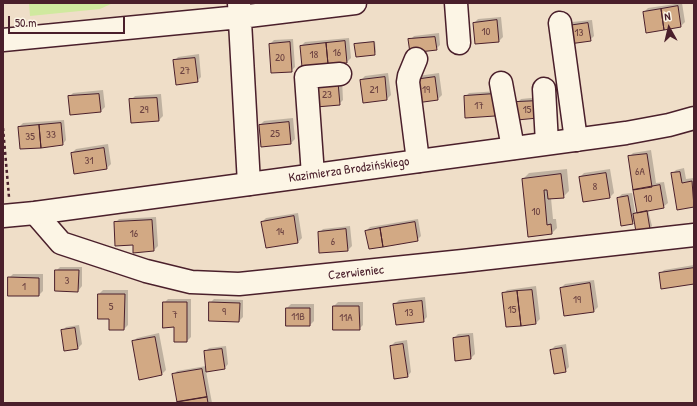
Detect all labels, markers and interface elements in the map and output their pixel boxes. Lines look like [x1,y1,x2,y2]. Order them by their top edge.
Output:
scale bar [10,8,127,34]
north arrow [649,8,689,48]
text: N [663,9,671,23]
text: 50 m [15,14,36,31]
house number: 10 [482,25,490,39]
house number: 13 [575,26,583,40]
house number: 16 [333,46,341,60]
house number: 18 [310,48,318,62]
house number: 20 [275,51,285,65]
house number: 27 [180,64,190,78]
house number: 21 [369,83,379,97]
house number: 19 [422,83,430,97]
house number: 23 [322,88,332,102]
house number: 17 [474,99,484,113]
house number: 29 [139,103,149,117]
house number: 15 [523,103,531,117]
house number: 25 [270,127,280,141]
house number: 33 [46,128,56,142]
house number: 35 [25,130,35,144]
house number: 31 [85,154,93,168]
street label: Kazimierza Brodzińskiego [288,154,410,186]
house number: 6A [635,165,645,179]
house number: 8 [593,180,597,194]
house number: 10 [644,192,652,206]
house number: 10 [532,205,540,219]
house number: 14 [276,225,284,239]
house number: 16 [130,227,138,241]
house number: 6 [331,235,335,249]
street label: Czerwieniec [327,262,385,284]
house number: 3 [65,274,69,288]
house number: 1 [22,280,26,294]
house number: 19 [573,293,581,307]
house number: 5 [109,300,113,314]
house number: 15 [508,303,516,317]
house number: 9 [222,305,226,319]
house number: 13 [405,306,413,320]
house number: 7 [172,308,178,322]
house number: 11B [291,310,305,324]
house number: 11A [339,311,353,325]

